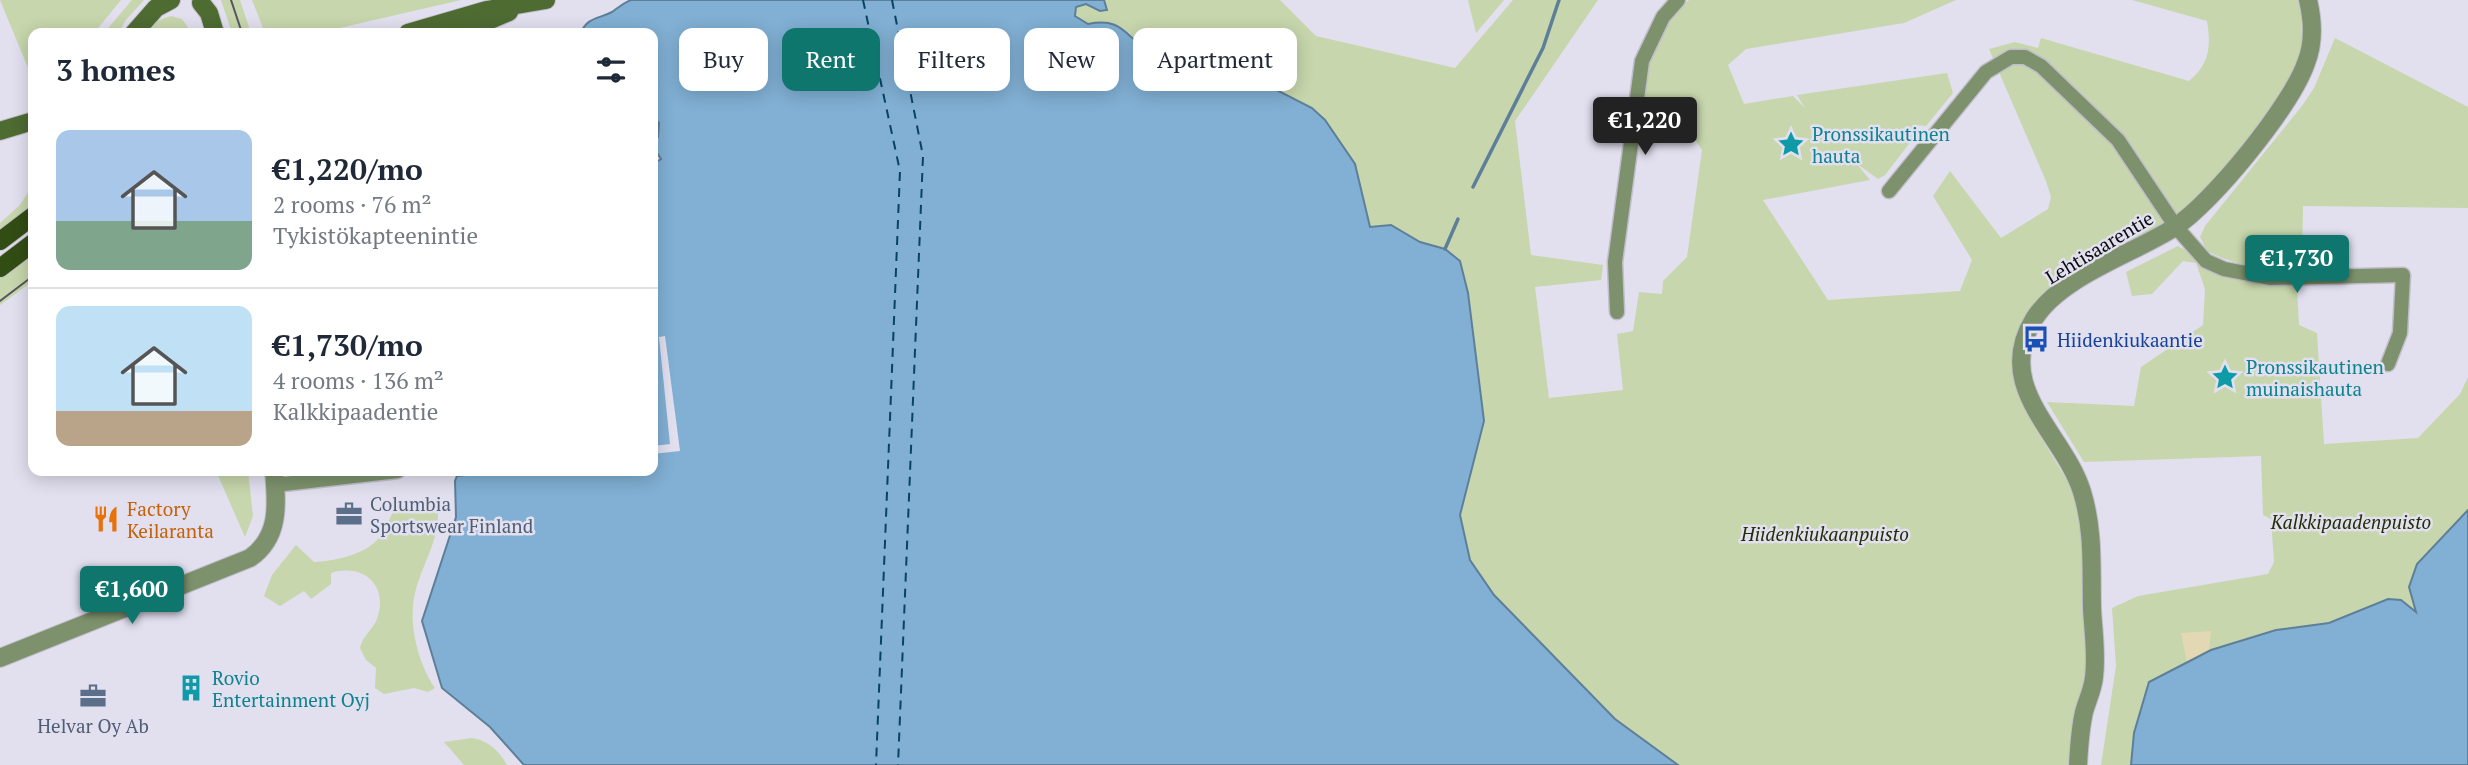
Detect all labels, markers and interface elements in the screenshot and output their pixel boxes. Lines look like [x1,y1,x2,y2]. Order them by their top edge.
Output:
chip: Buy [679,28,768,91]
chip: Rent [782,28,880,91]
chip: Filters [894,28,1010,91]
chip: New [1024,28,1119,91]
chip: Apartment [1133,28,1297,91]
text: 3 homes [56,50,175,90]
icon: filters [592,51,630,89]
pin: €1,220 [1588,97,1702,157]
text: €1,220 [1609,104,1681,135]
place label: Pronssikautinen hauta [1812,121,1950,168]
place icon: Pronssikautinen hauta [1776,129,1806,159]
text: €1,220/mo [273,149,423,189]
icon: home [112,158,196,242]
text: 2 rooms · 76 m² [273,189,432,220]
street label: Lehtisaarentie [2040,205,2158,289]
text: Tykistökapteenintie [273,220,478,251]
pin: €1,730 [2240,236,2354,295]
text: €1,730 [2261,242,2333,273]
bus stop icon: Hiidenkiukaantie [2021,324,2051,354]
text: €1,730/mo [273,325,423,365]
place label: Hiidenkiukaantie [2057,327,2203,352]
icon: home [112,334,196,418]
place label: Pronssikautinen muinaishauta [2246,354,2384,401]
place icon: Pronssikautinen muinaishauta [2210,362,2240,392]
text: 4 rooms · 136 m² [273,365,444,396]
text: Kalkkipaadentie [273,396,438,427]
place label: Columbia Sportswear Finland [370,491,534,538]
place label: Factory Keilaranta [127,496,214,543]
office icon: Columbia Sportswear Finland [334,499,364,529]
restaurant icon: Factory Keilaranta [91,504,121,534]
park label: Kalkkipaadenpuisto [2270,509,2431,534]
park label: Hiidenkiukaanpuisto [1740,521,1909,546]
pin: €1,600 [75,566,189,626]
text: €1,600 [96,573,168,604]
place label: Rovio Entertainment Oyj [212,665,370,712]
building icon: Rovio Entertainment Oyj [176,673,206,703]
office icon: Helvar Oy Ab [78,681,108,711]
place label: Helvar Oy Ab [37,713,149,738]

